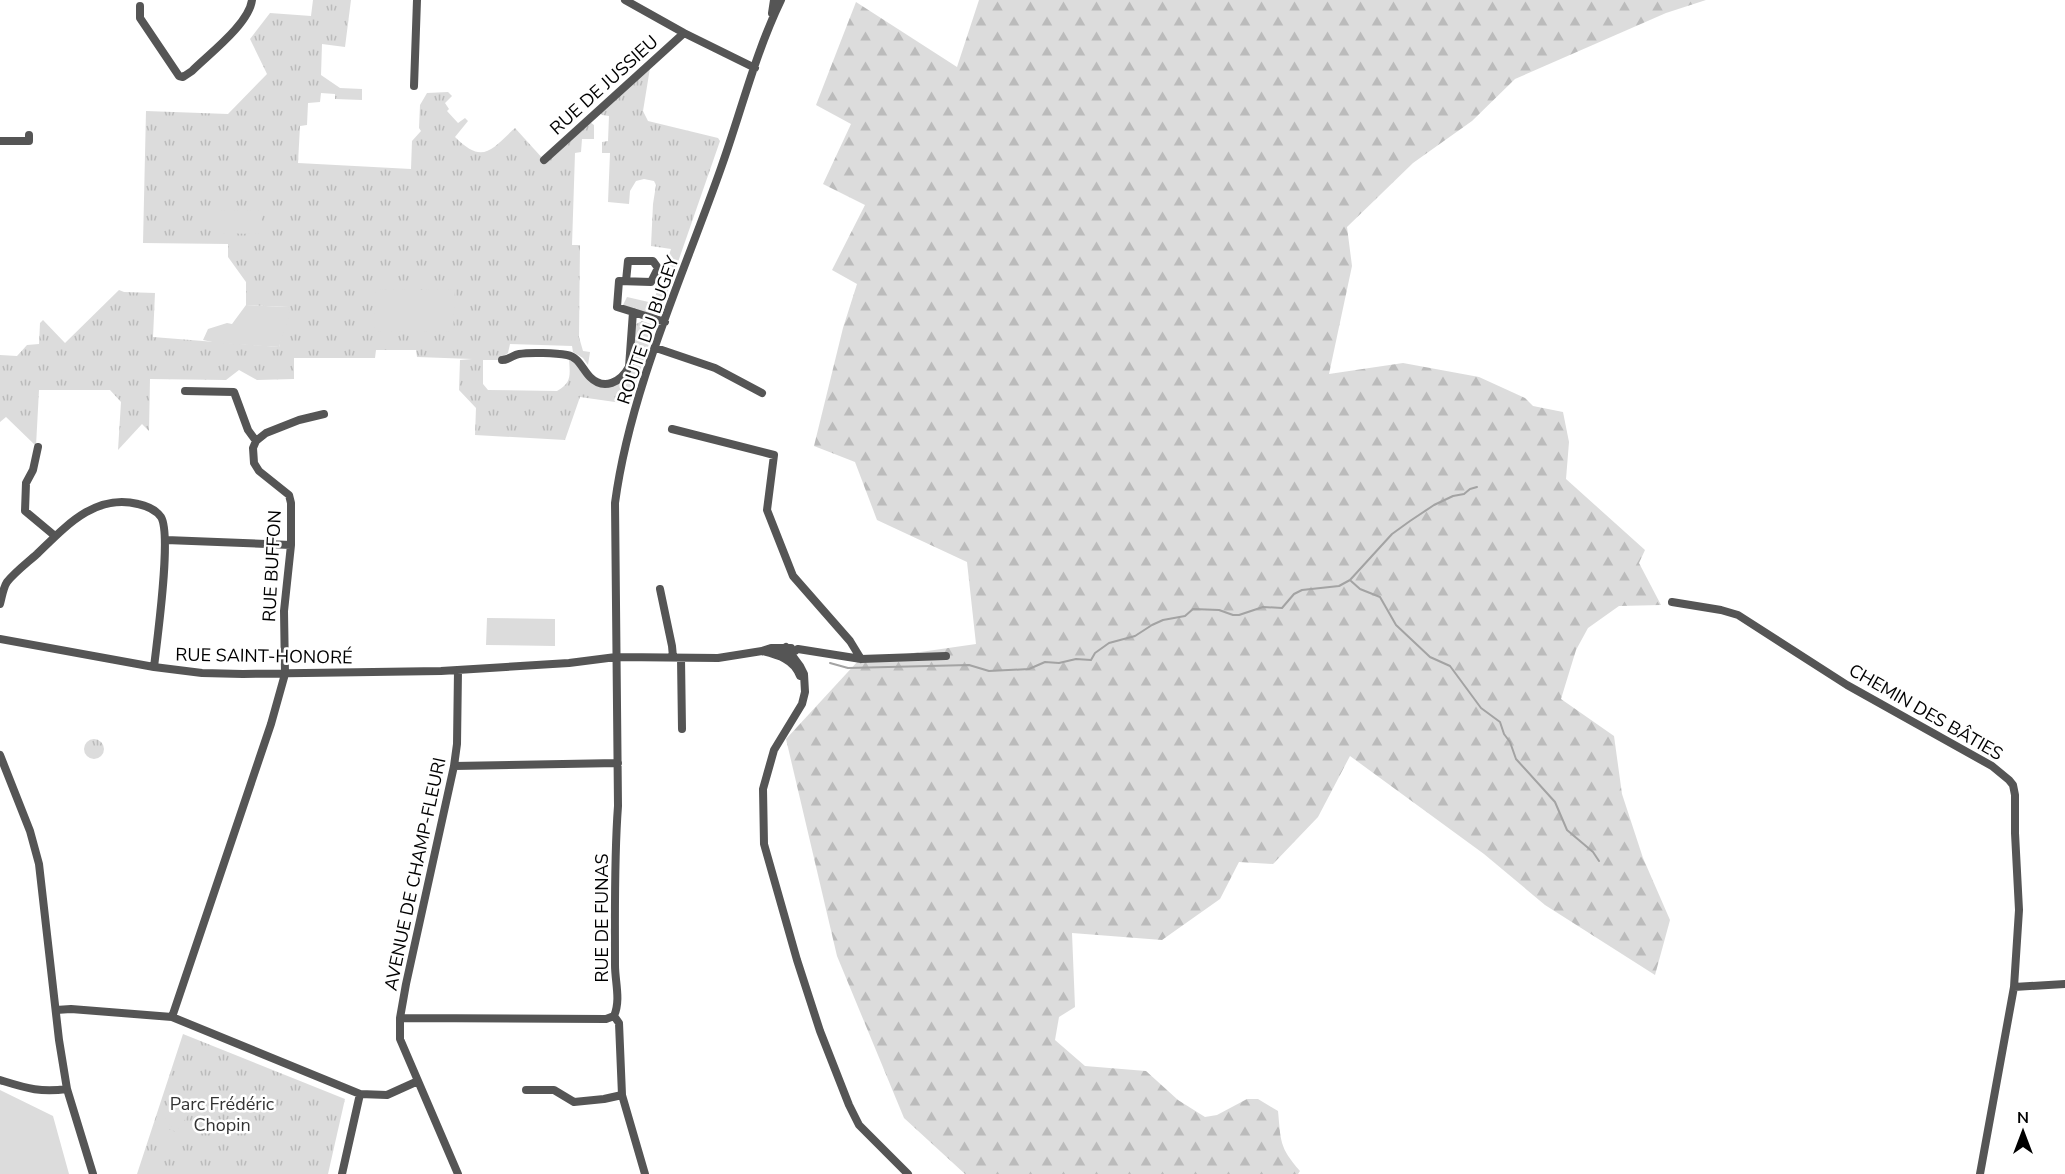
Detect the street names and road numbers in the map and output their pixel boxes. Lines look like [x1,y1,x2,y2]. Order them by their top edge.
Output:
street label: RUE DE JUSSIEU [545,30,663,140]
street label: ROUTE DU BUGEY [611,252,685,407]
street label: RUE BUFFON [257,509,287,623]
street label: RUE SAINT-HONORÉ [175,642,353,670]
street label: CHEMIN DES BÂTIES [1845,658,2007,766]
street label: AVENUE DE CHAMP-FLEURI [379,755,451,993]
street label: RUE DE FUNAS [590,853,614,983]

